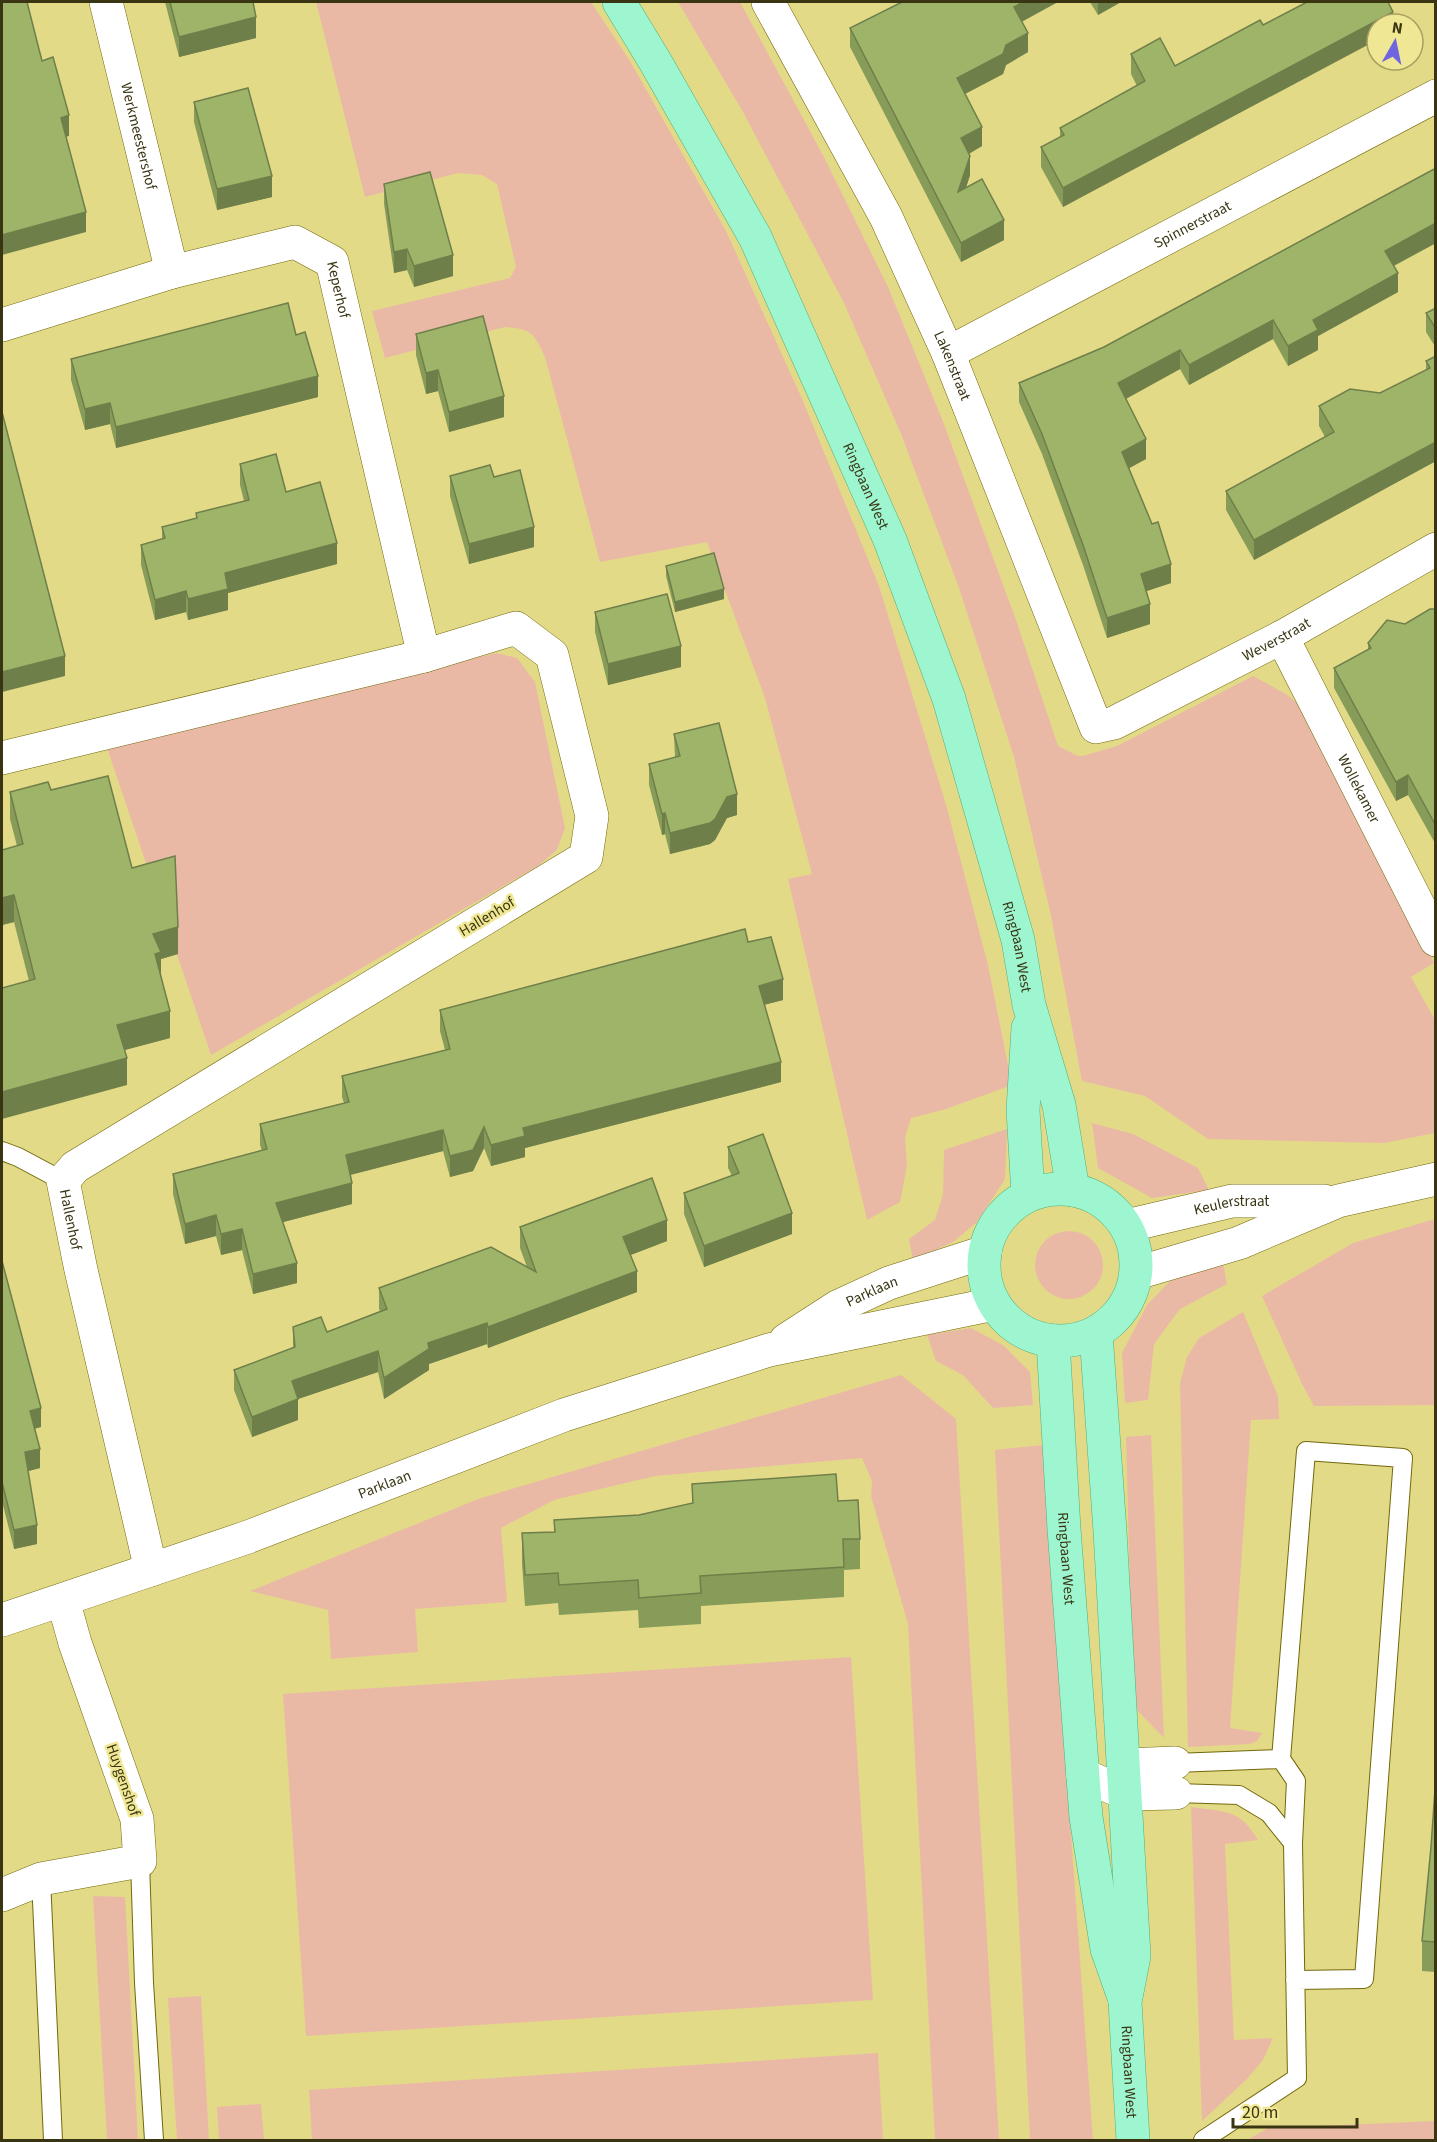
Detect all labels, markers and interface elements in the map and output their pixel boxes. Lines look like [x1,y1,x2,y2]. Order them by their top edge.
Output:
north arrow [1365,12,1425,72]
text: N [1390,16,1404,40]
street label: Werkmeestershof [116,80,162,192]
street label: Spinnerstraat [1150,195,1235,253]
street label: Keperhof [322,259,355,321]
street label: Lakenstraat [929,327,976,403]
street label: Ringbaan West [837,439,894,533]
street label: Weverstraat [1238,612,1314,666]
street label: Wollekamer [1333,750,1386,827]
street label: Hallenhof [455,892,519,942]
street label: Ringbaan West [997,899,1037,994]
street label: Hallenhof [54,1187,87,1252]
street label: Keulerstraat [1191,1190,1269,1220]
street label: Parklaan [842,1270,900,1312]
street label: Parklaan [355,1465,414,1504]
street label: Ringbaan West [1053,1512,1080,1606]
street label: Huygenshof [101,1741,145,1819]
street label: Ringbaan West [1116,2025,1142,2119]
scale bar [1233,2091,1358,2129]
text: 20 m [1242,2100,1278,2125]

